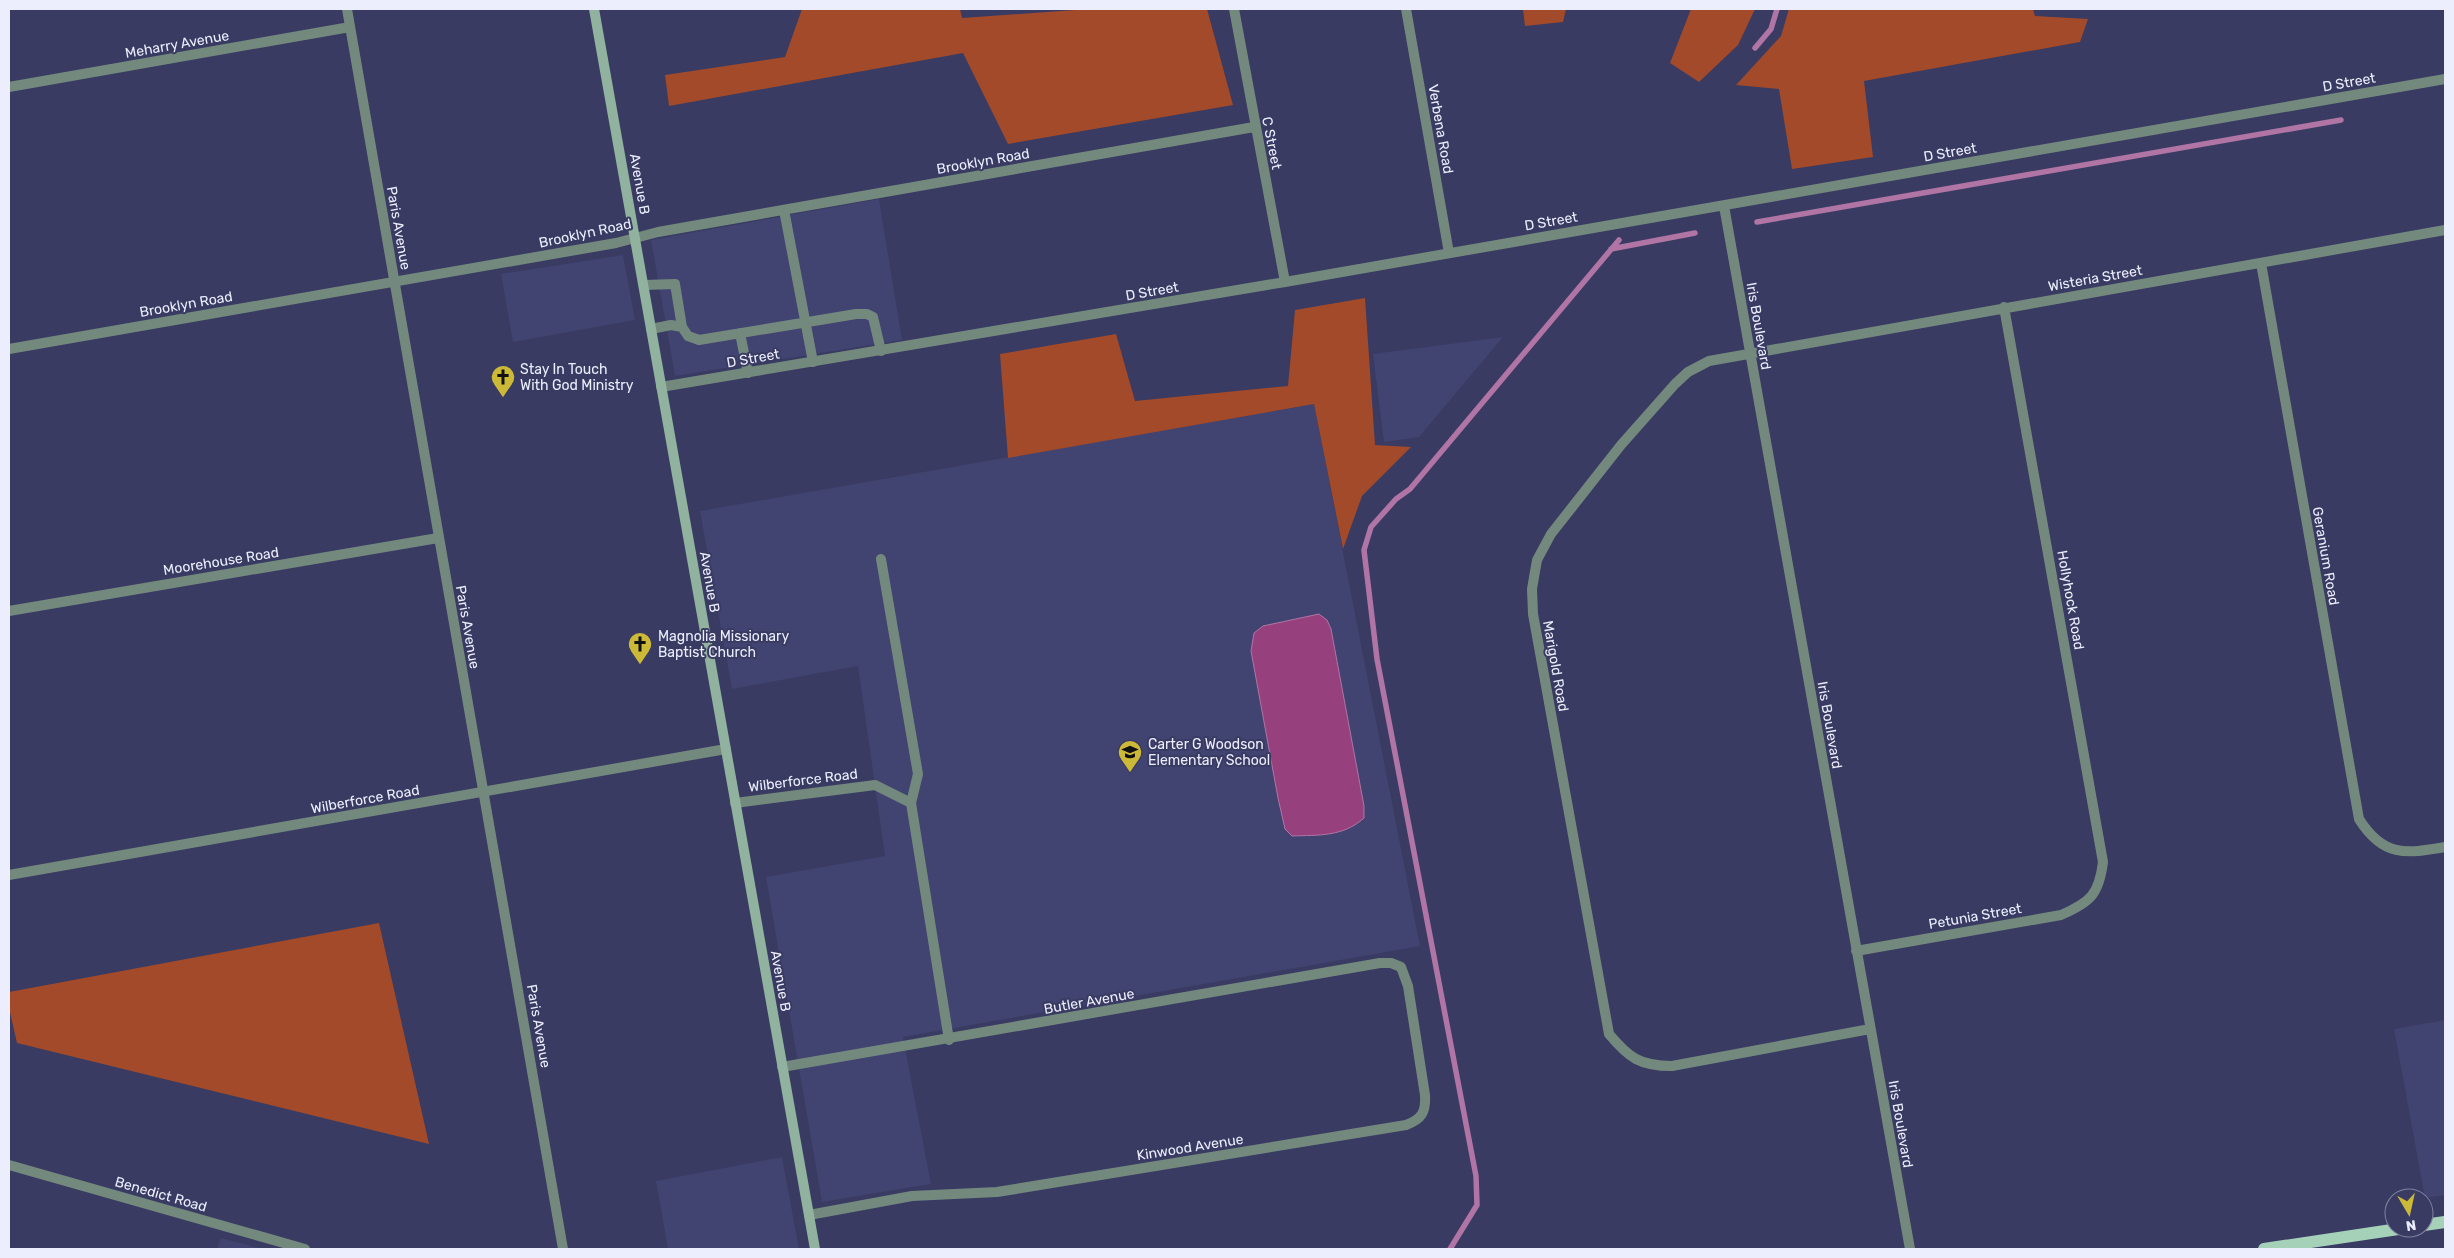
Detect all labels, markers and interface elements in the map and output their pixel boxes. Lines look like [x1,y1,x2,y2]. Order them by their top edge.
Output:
street label: Meharry Avenue [124,27,231,62]
street label: D Street [2321,69,2377,96]
street label: Verbena Road [1424,83,1457,175]
street label: C Street [1258,115,1285,171]
street label: D Street [1922,139,1978,166]
street label: Brooklyn Road [935,145,1031,178]
street label: Avenue B [626,152,653,216]
street label: Paris Avenue [383,185,414,271]
street label: D Street [1523,208,1579,235]
street label: Brooklyn Road [537,215,633,252]
street label: Wisteria Street [2047,262,2144,295]
street label: D Street [1124,278,1180,305]
street label: Iris Boulevard [1742,281,1775,371]
street label: Brooklyn Road [138,288,234,321]
street label: D Street [725,345,781,372]
place label: Stay In Touch With God Ministry [520,361,634,394]
church icon: Stay In Touch With God Ministry [490,364,516,398]
street label: Geranium Road [2308,506,2343,607]
street label: Moorehouse Road [162,544,280,579]
street label: Hollyhock Road [2053,549,2088,651]
street label: Avenue B [696,550,723,614]
street label: Paris Avenue [452,584,483,670]
street label: Marigold Road [1539,619,1572,713]
place label: Magnolia Missionary Baptist Church [658,628,789,661]
church icon: Magnolia Missionary Baptist Church [627,631,653,665]
street label: Iris Boulevard [1813,680,1846,770]
place label: Carter G Woodson Elementary School [1148,736,1270,769]
school or university icon: Carter G Woodson Elementary School [1117,739,1143,773]
street label: Wilberforce Road [747,765,859,796]
street label: Wilberforce Road [309,782,421,817]
street label: Petunia Street [1927,900,2023,933]
street label: Avenue B [767,949,794,1013]
street label: Paris Avenue [523,983,554,1069]
street label: Butler Avenue [1043,985,1136,1018]
street label: Iris Boulevard [1884,1079,1917,1169]
street label: Kinwood Avenue [1136,1131,1245,1164]
street label: Benedict Road [113,1173,209,1216]
north arrow [2384,1188,2434,1238]
text: N [2405,1216,2417,1235]

